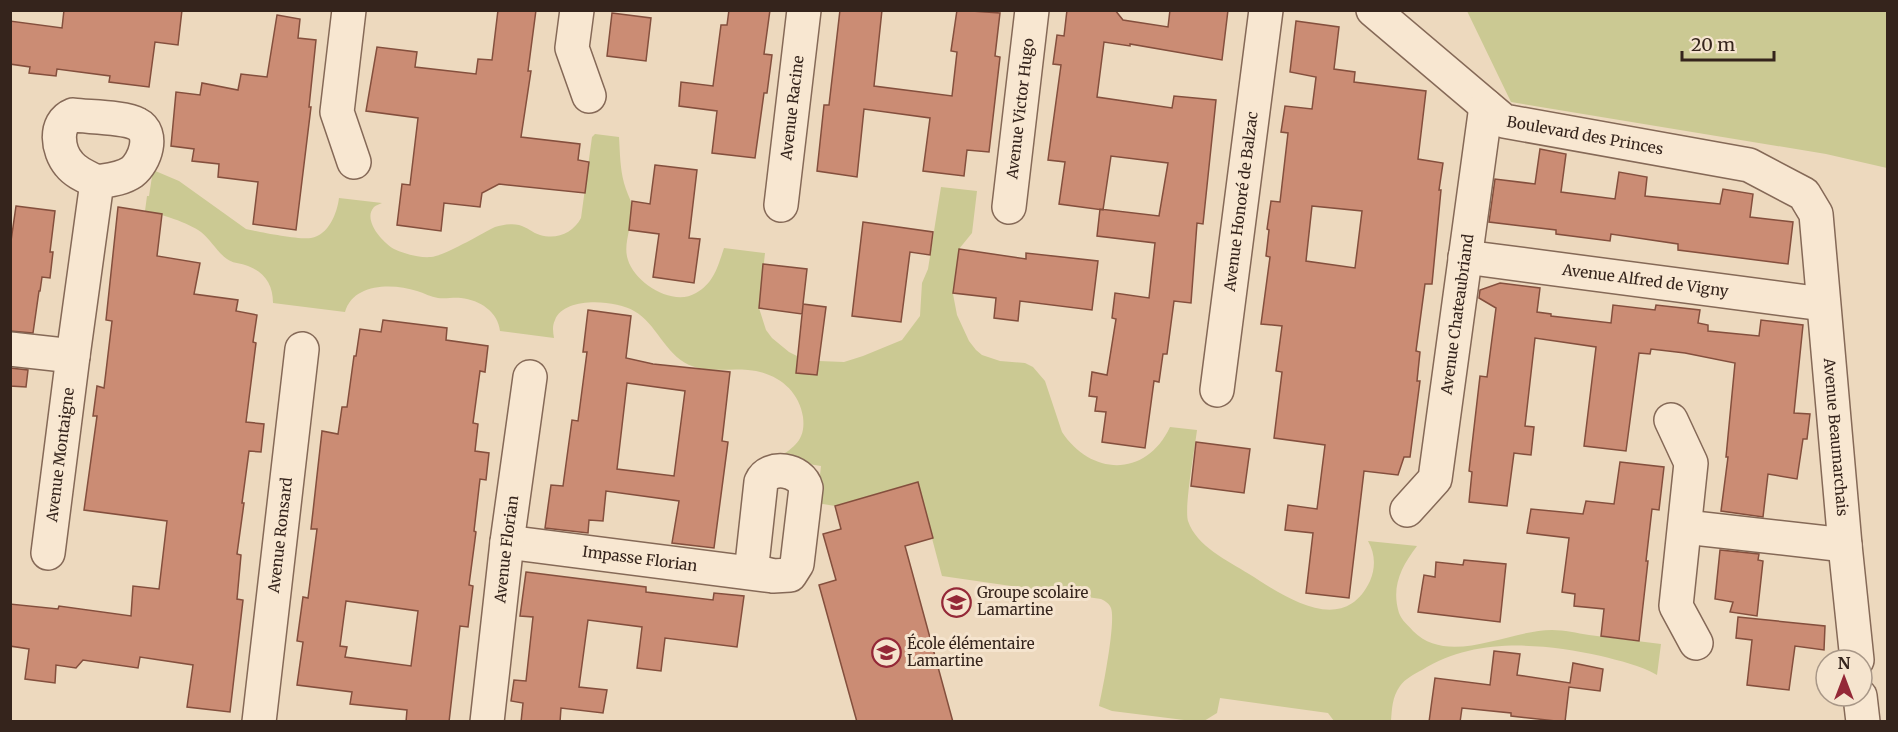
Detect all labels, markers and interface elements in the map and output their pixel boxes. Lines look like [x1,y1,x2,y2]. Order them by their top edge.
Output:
scale bar [1682,24,1774,62]
text: 20 m [1691,33,1735,56]
street label: Avenue Victor Hugo [1002,37,1038,181]
street label: Avenue Racine [776,54,808,162]
street label: Avenue Honoré de Balzac [1220,110,1262,294]
street label: Boulevard des Princes [1505,112,1665,158]
street label: Avenue Chateaubriand [1437,233,1477,397]
street label: Avenue Alfred de Vigny [1560,260,1730,301]
street label: Avenue Beaumarchais [1820,356,1852,517]
street label: Avenue Montaigne [42,386,78,524]
street label: Avenue Ronsard [264,476,296,595]
street label: Avenue Florian [490,494,522,605]
street label: Impasse Florian [581,542,699,575]
place label: Groupe scolaire Lamartine [977,583,1088,619]
school or university icon: Groupe scolaire Lamartine [940,586,972,618]
place label: École élémentaire Lamartine [907,633,1035,670]
school or university icon: École élémentaire Lamartine [870,637,902,669]
north arrow [1814,648,1874,708]
text: N [1838,653,1851,673]

